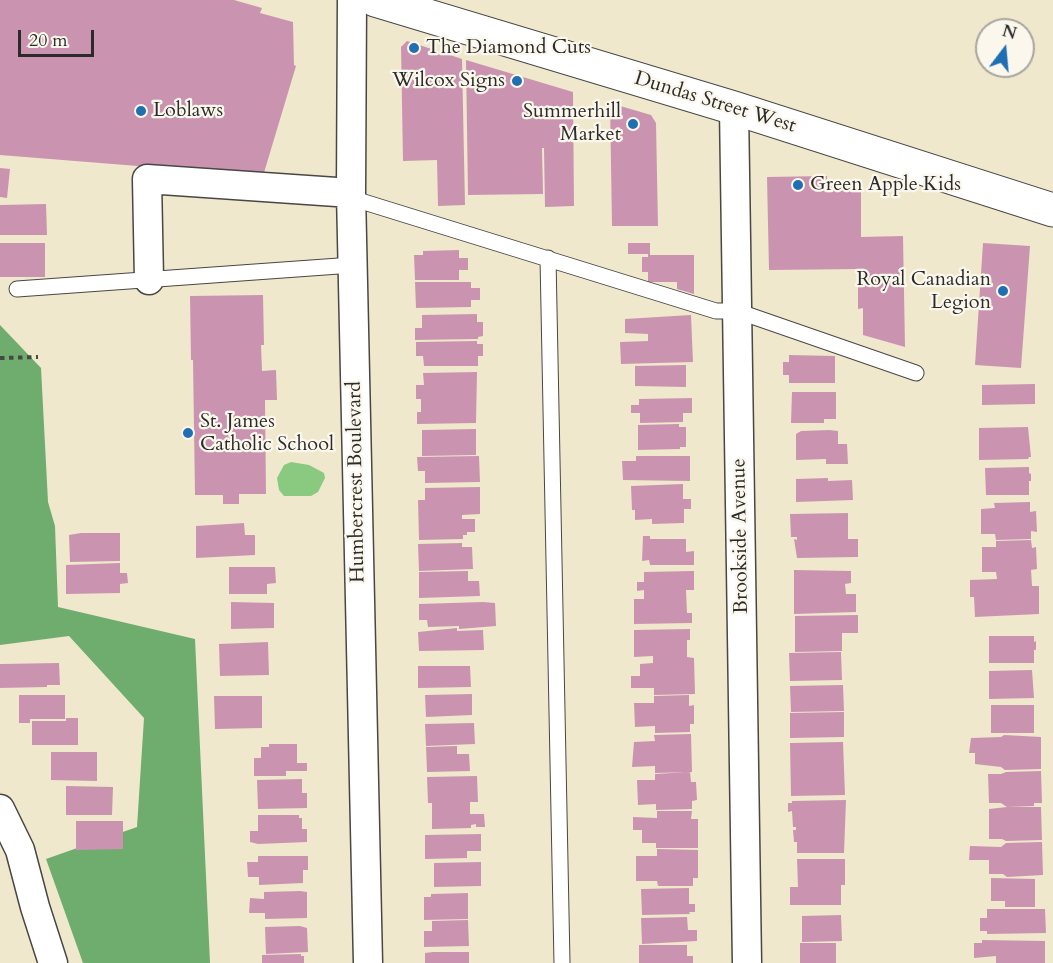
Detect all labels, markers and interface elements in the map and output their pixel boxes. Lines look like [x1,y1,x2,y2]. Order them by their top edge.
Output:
scale bar [21,18,98,56]
north arrow [975,18,1035,78]
text: N [1000,20,1019,45]
text: 20 m [29,28,68,53]
place label: The Diamond Cuts [426,36,591,60]
marker: The Diamond Cuts [407,41,421,55]
street label: Dundas Street West [631,67,799,139]
place label: Wilcox Signs [392,69,505,93]
marker: Wilcox Signs [510,74,524,88]
place label: Loblaws [153,99,223,123]
place label: Summerhill Market [523,100,621,147]
marker: Loblaws [134,104,148,118]
marker: Summerhill Market [626,117,640,131]
place label: Green Apple Kids [810,173,961,197]
marker: Green Apple Kids [791,178,805,192]
place label: Royal Canadian Legion [856,268,991,315]
marker: Royal Canadian Legion [996,284,1010,298]
street label: Humbercrest Boulevard [343,381,371,583]
place label: St. James Catholic School [200,410,334,457]
marker: St. James Catholic School [181,426,195,440]
street label: Brookside Avenue [728,458,754,614]

